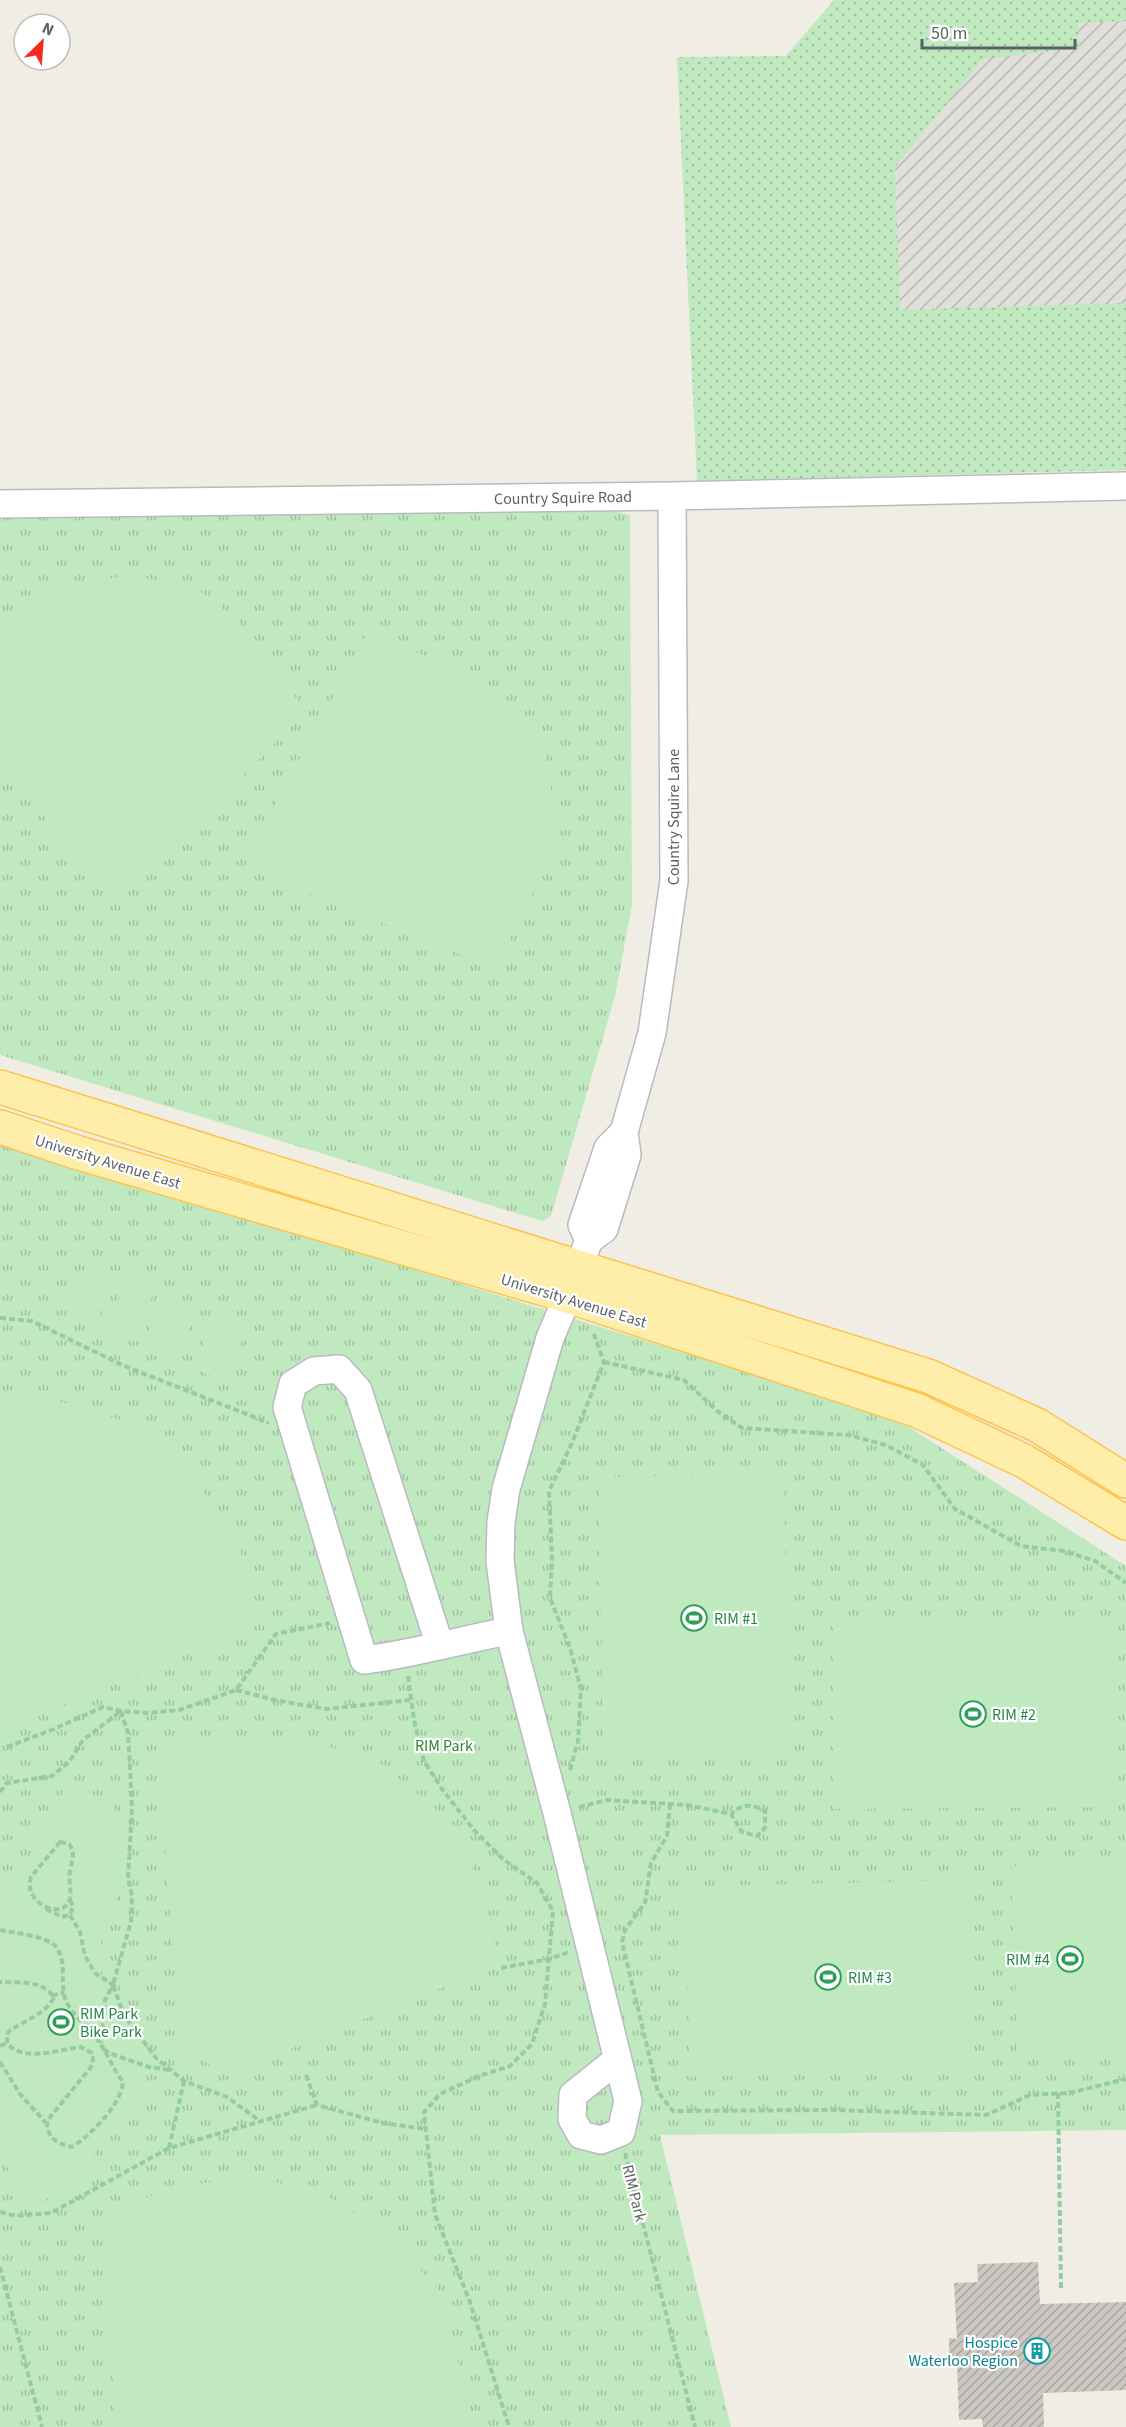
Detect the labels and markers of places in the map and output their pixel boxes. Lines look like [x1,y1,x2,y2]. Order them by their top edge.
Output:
sports icon: RIM #1 [679,1603,709,1633]
place label: RIM #1 [714,1608,758,1630]
sports icon: RIM #2 [958,1699,988,1729]
place label: RIM #2 [992,1704,1036,1726]
sports icon: RIM #4 [1055,1944,1085,1974]
place label: RIM #4 [1006,1949,1050,1971]
sports icon: RIM #3 [813,1962,843,1992]
place label: RIM #3 [848,1967,892,1989]
place label: RIM Park Bike Park [80,2003,142,2043]
sports icon: RIM Park Bike Park [46,2007,76,2037]
place label: Hospice Waterloo Region [908,2332,1018,2372]
building icon: Hospice Waterloo Region [1022,2336,1052,2366]

